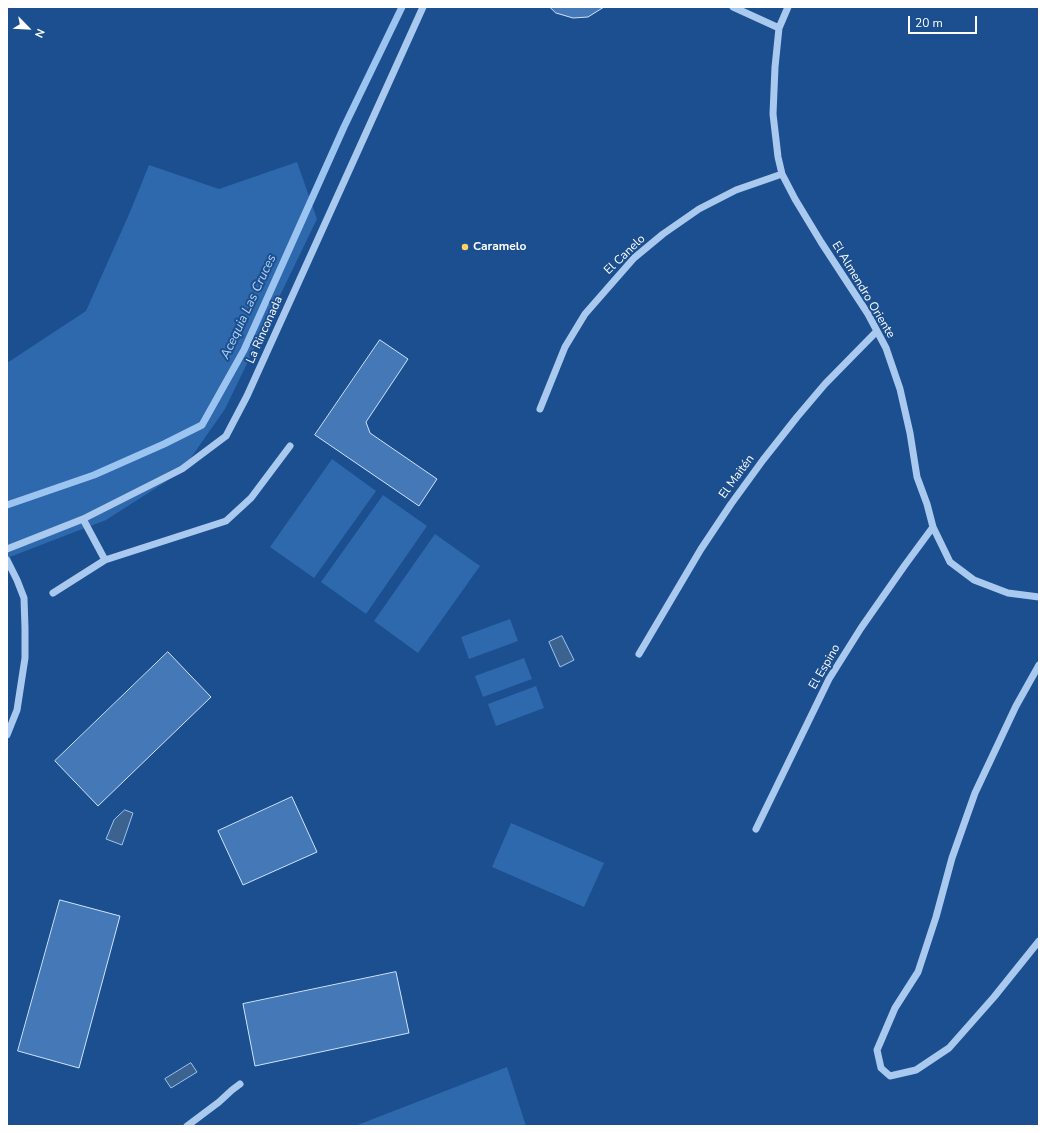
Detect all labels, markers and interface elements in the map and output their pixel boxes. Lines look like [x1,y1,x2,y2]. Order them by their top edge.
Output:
north arrow [8,8,48,48]
scale bar [910,8,979,34]
text: 20 m [915,15,943,31]
text: N [31,26,48,40]
street label: El Canelo [602,232,648,278]
street label: El Almendro Oriente [828,239,898,341]
place label: Caramelo [473,240,526,254]
marker: Caramelo [460,242,470,252]
water label: Acequia Las Cruces [218,252,280,362]
street label: La Rinconada [244,294,286,366]
street label: El Maitén [716,452,758,502]
street label: El Espino [806,642,844,692]

